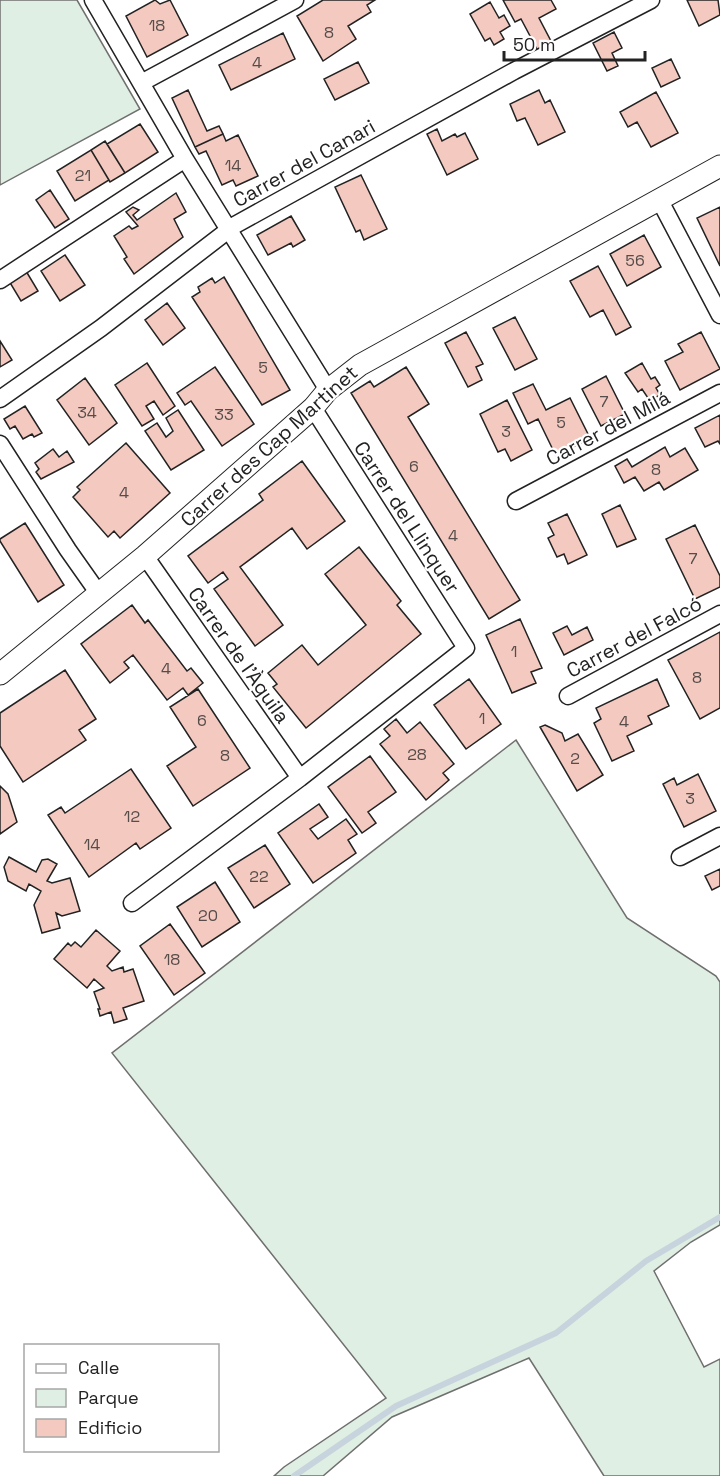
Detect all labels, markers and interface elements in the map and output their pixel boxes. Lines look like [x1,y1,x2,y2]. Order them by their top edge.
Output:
house number: 18 [149,15,165,36]
house number: 8 [324,22,334,43]
scale bar [504,24,645,62]
text: 50 m [513,33,555,56]
house number: 4 [252,52,262,73]
street label: Carrer del Canari [228,113,380,213]
house number: 14 [225,155,241,176]
house number: 21 [75,165,91,186]
house number: 56 [625,250,645,271]
house number: 5 [258,357,268,378]
street label: Carrer des Cap Martinet [175,359,363,533]
street label: Carrer del Milá [541,384,675,472]
house number: 7 [599,391,609,412]
house number: 34 [77,402,97,423]
house number: 33 [214,404,234,425]
house number: 5 [556,412,566,433]
house number: 3 [501,421,511,442]
street label: Carrer del Llinquer [348,436,466,598]
house number: 6 [409,456,419,477]
house number: 8 [651,459,661,480]
house number: 4 [119,482,129,503]
house number: 4 [448,525,458,546]
house number: 7 [688,548,698,569]
street label: Carrer de l'Àguila [182,582,296,728]
street label: Carrer del Falcó [562,590,706,684]
house number: 1 [511,641,517,662]
house number: 4 [161,658,171,679]
house number: 8 [692,667,702,688]
house number: 1 [479,708,485,729]
house number: 6 [197,710,207,731]
house number: 4 [619,711,629,732]
house number: 28 [407,744,427,765]
house number: 8 [220,745,230,766]
house number: 2 [570,748,580,769]
house number: 3 [685,788,695,809]
house number: 12 [124,806,140,827]
house number: 14 [84,834,100,855]
house number: 22 [249,866,269,887]
house number: 20 [198,905,218,926]
house number: 18 [164,949,180,970]
legend [24,1344,219,1452]
text: Calle [78,1356,119,1379]
text: Parque [78,1386,139,1409]
text: Edificio [78,1416,142,1439]

